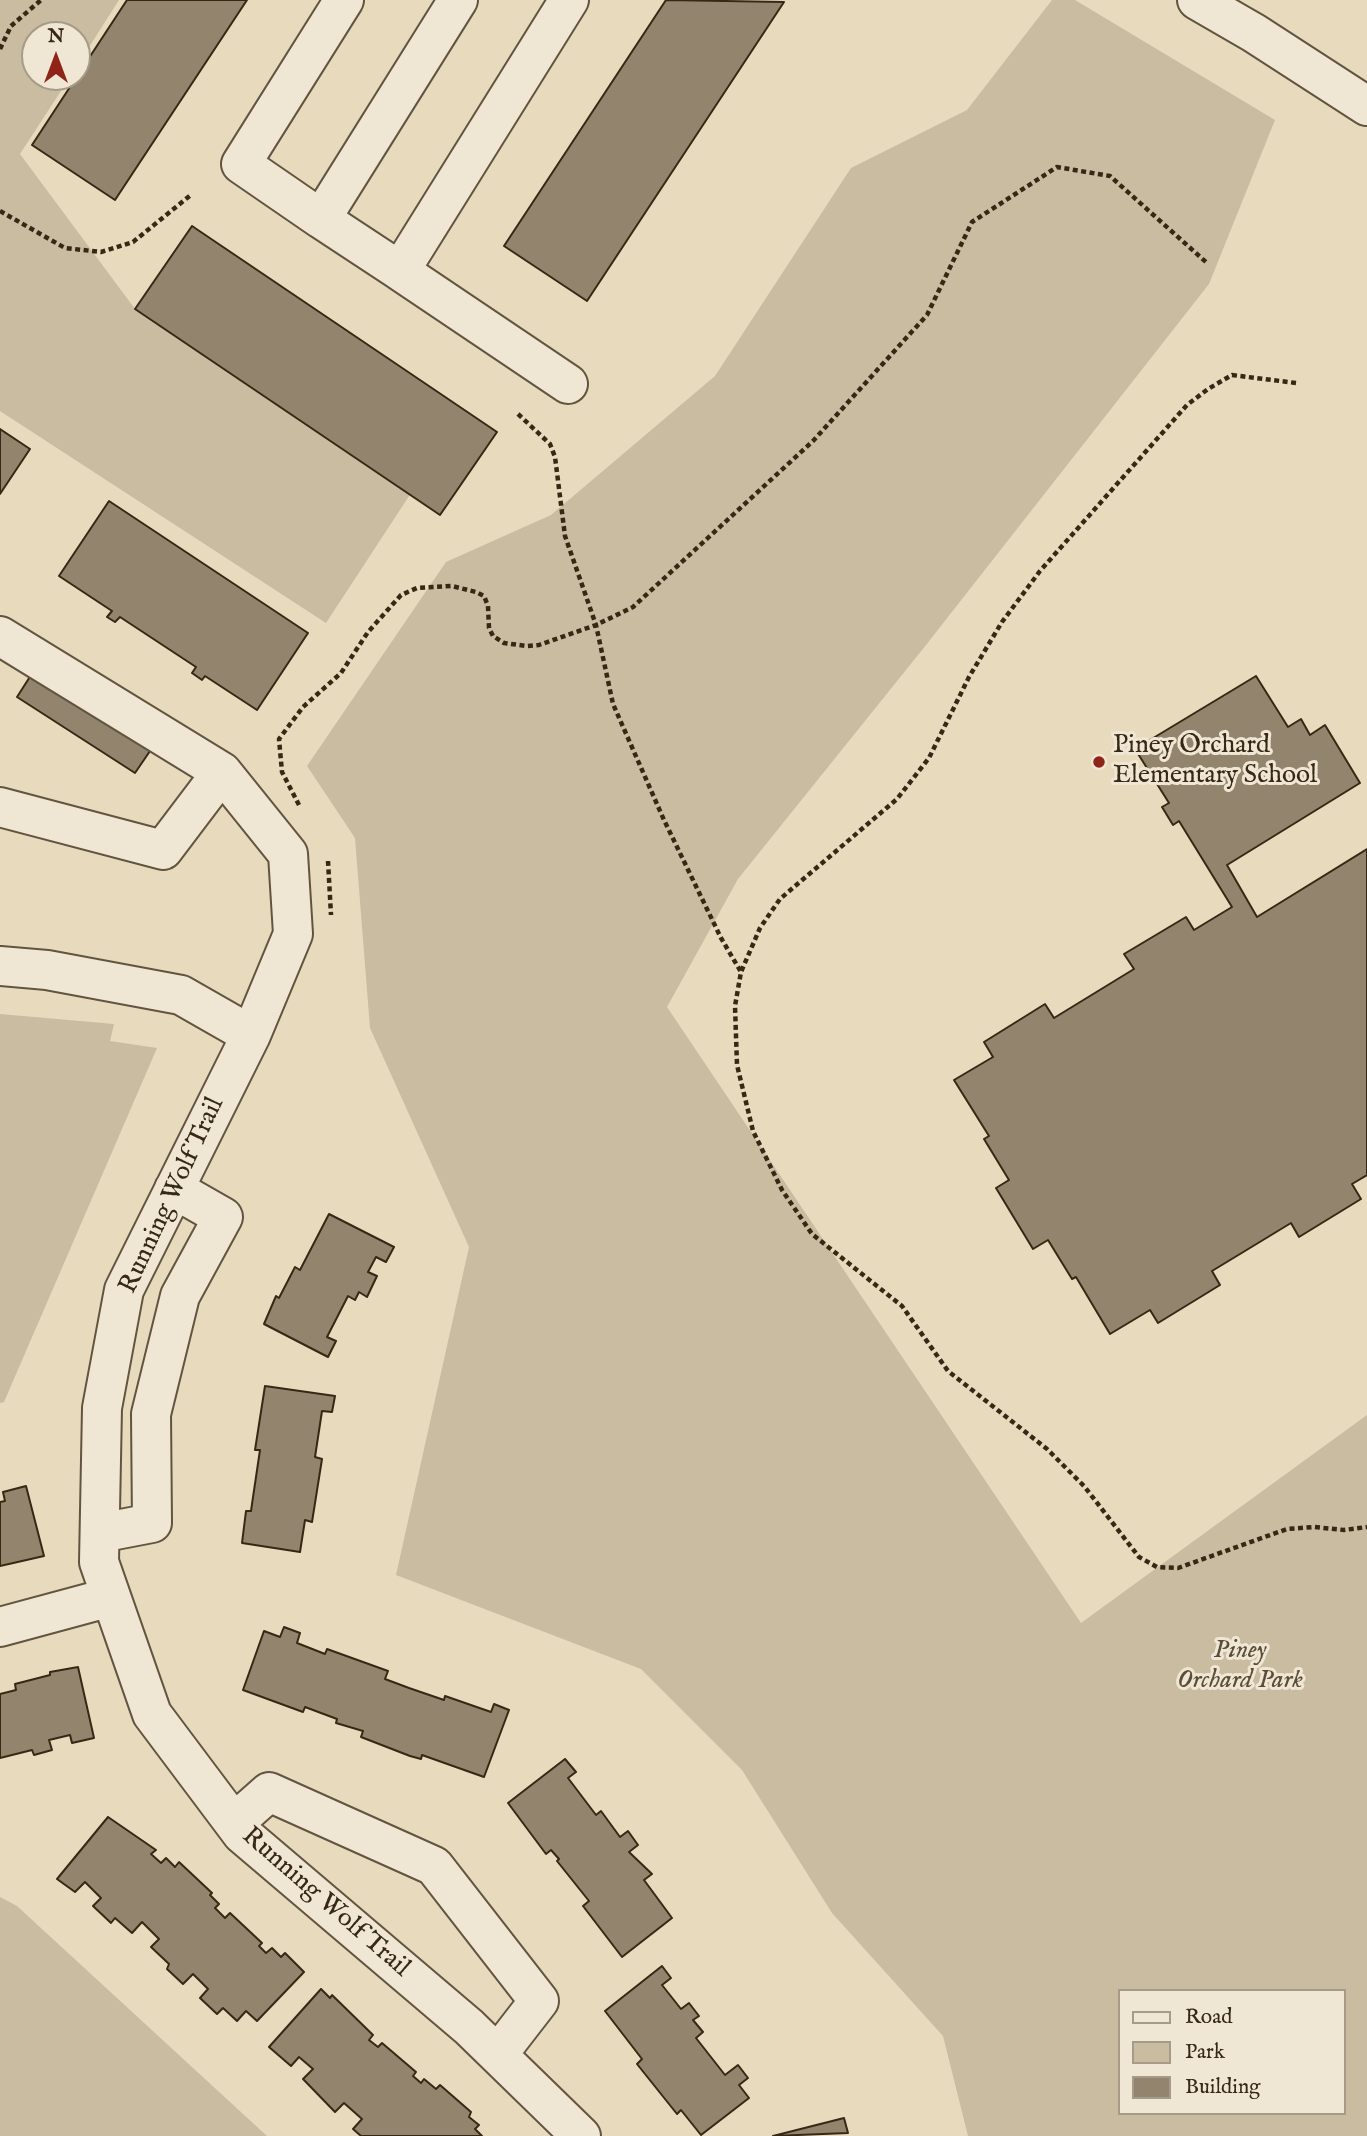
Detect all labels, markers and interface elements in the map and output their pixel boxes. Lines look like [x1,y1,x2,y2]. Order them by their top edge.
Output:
north arrow [21,21,91,91]
text: N [48,25,64,49]
place label: Piney Orchard Elementary School [1113,731,1317,792]
marker: Piney Orchard Elementary School [1091,754,1107,770]
street label: Running Wolf Trail [114,1093,232,1299]
park label: Piney Orchard Park [1177,1636,1303,1698]
street label: Running Wolf Trail [234,1821,416,1985]
legend [1118,1989,1346,2115]
text: Road [1185,2004,1232,2031]
text: Park [1185,2039,1225,2066]
text: Building [1185,2074,1260,2101]

